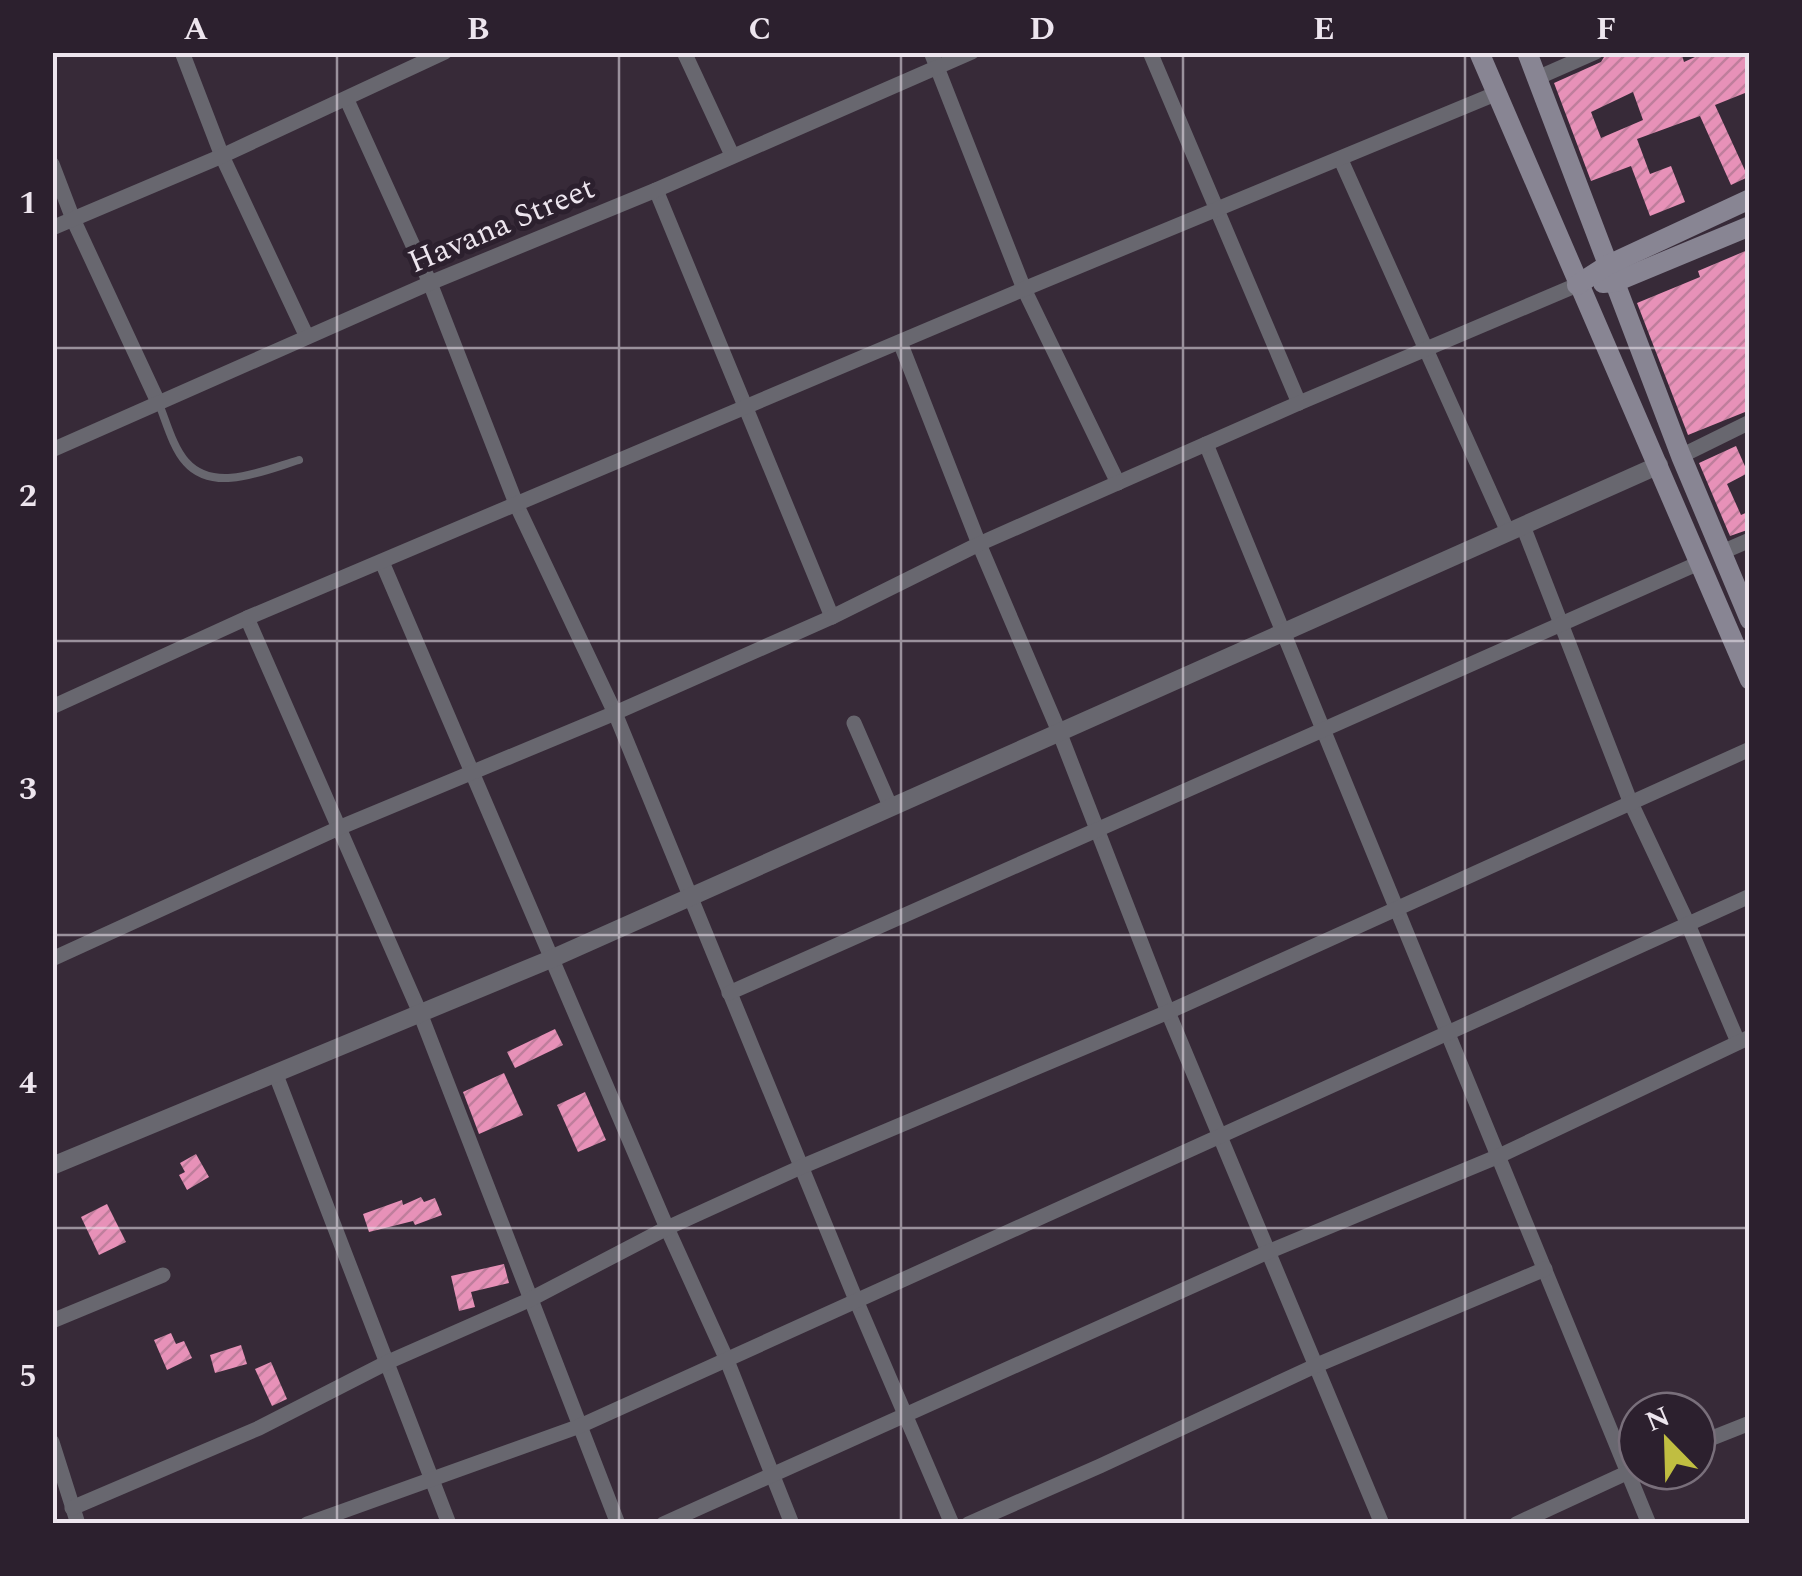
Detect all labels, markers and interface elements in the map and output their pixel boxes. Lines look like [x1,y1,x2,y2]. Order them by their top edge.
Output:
text: A [184,5,209,54]
text: B [467,5,489,54]
text: C [749,5,771,54]
text: D [1029,5,1055,54]
text: E [1313,5,1335,54]
text: F [1596,5,1616,54]
street label: Havana Street [401,164,603,287]
text: 1 [19,179,37,228]
text: 2 [19,472,37,521]
text: 3 [19,765,37,814]
text: 4 [19,1059,37,1108]
text: 5 [19,1352,37,1401]
north arrow [1617,1391,1717,1491]
text: N [1639,1395,1677,1444]

